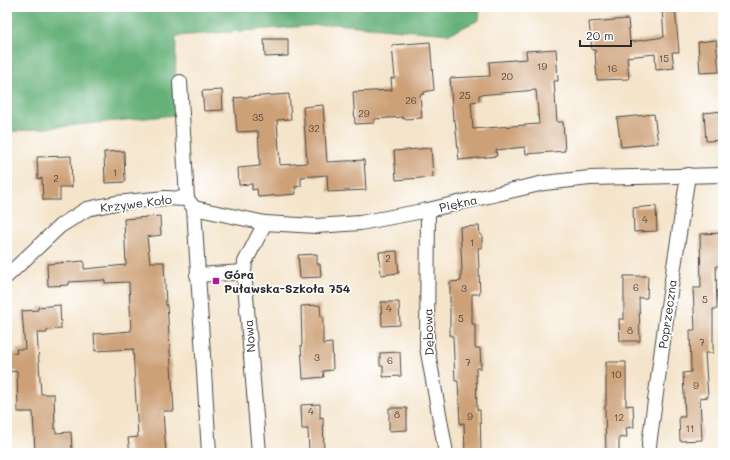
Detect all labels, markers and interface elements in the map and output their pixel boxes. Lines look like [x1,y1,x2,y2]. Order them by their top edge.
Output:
scale bar [580,22,631,48]
text: 20 m [586,27,614,43]
house number: 15 [659,51,669,65]
house number: 19 [537,59,547,73]
house number: 16 [607,61,617,75]
house number: 20 [501,69,513,83]
house number: 25 [459,88,471,102]
house number: 26 [405,93,417,107]
house number: 29 [358,106,370,120]
house number: 35 [252,110,264,124]
house number: 32 [308,121,320,135]
house number: 1 [113,165,117,179]
house number: 2 [53,171,59,185]
street label: Krzywe Koło [99,191,173,215]
street label: Piękna [437,191,479,215]
house number: 4 [642,212,648,226]
house number: 1 [470,235,474,249]
house number: 2 [385,251,391,265]
place label: Góra Puławska-Szkoła 754 [224,266,351,296]
marker: Góra Puławska-Szkoła 754 [211,276,221,286]
street label: Poprzeczna [654,278,680,350]
house number: 6 [633,280,639,294]
house number: 3 [461,281,467,295]
house number: 5 [702,292,708,306]
house number: 4 [386,301,392,315]
street label: Dębowa [419,308,437,356]
house number: 5 [458,311,464,325]
street label: Nowa [240,319,258,353]
house number: 8 [627,323,633,337]
house number: 7 [699,335,705,349]
house number: 3 [314,350,320,364]
house number: 6 [387,353,393,367]
house number: 7 [465,355,471,369]
house number: 10 [611,367,621,381]
house number: 9 [693,378,699,392]
house number: 4 [308,404,314,418]
house number: 8 [394,407,400,421]
house number: 9 [467,409,473,423]
house number: 12 [614,410,624,424]
house number: 11 [686,421,694,435]

